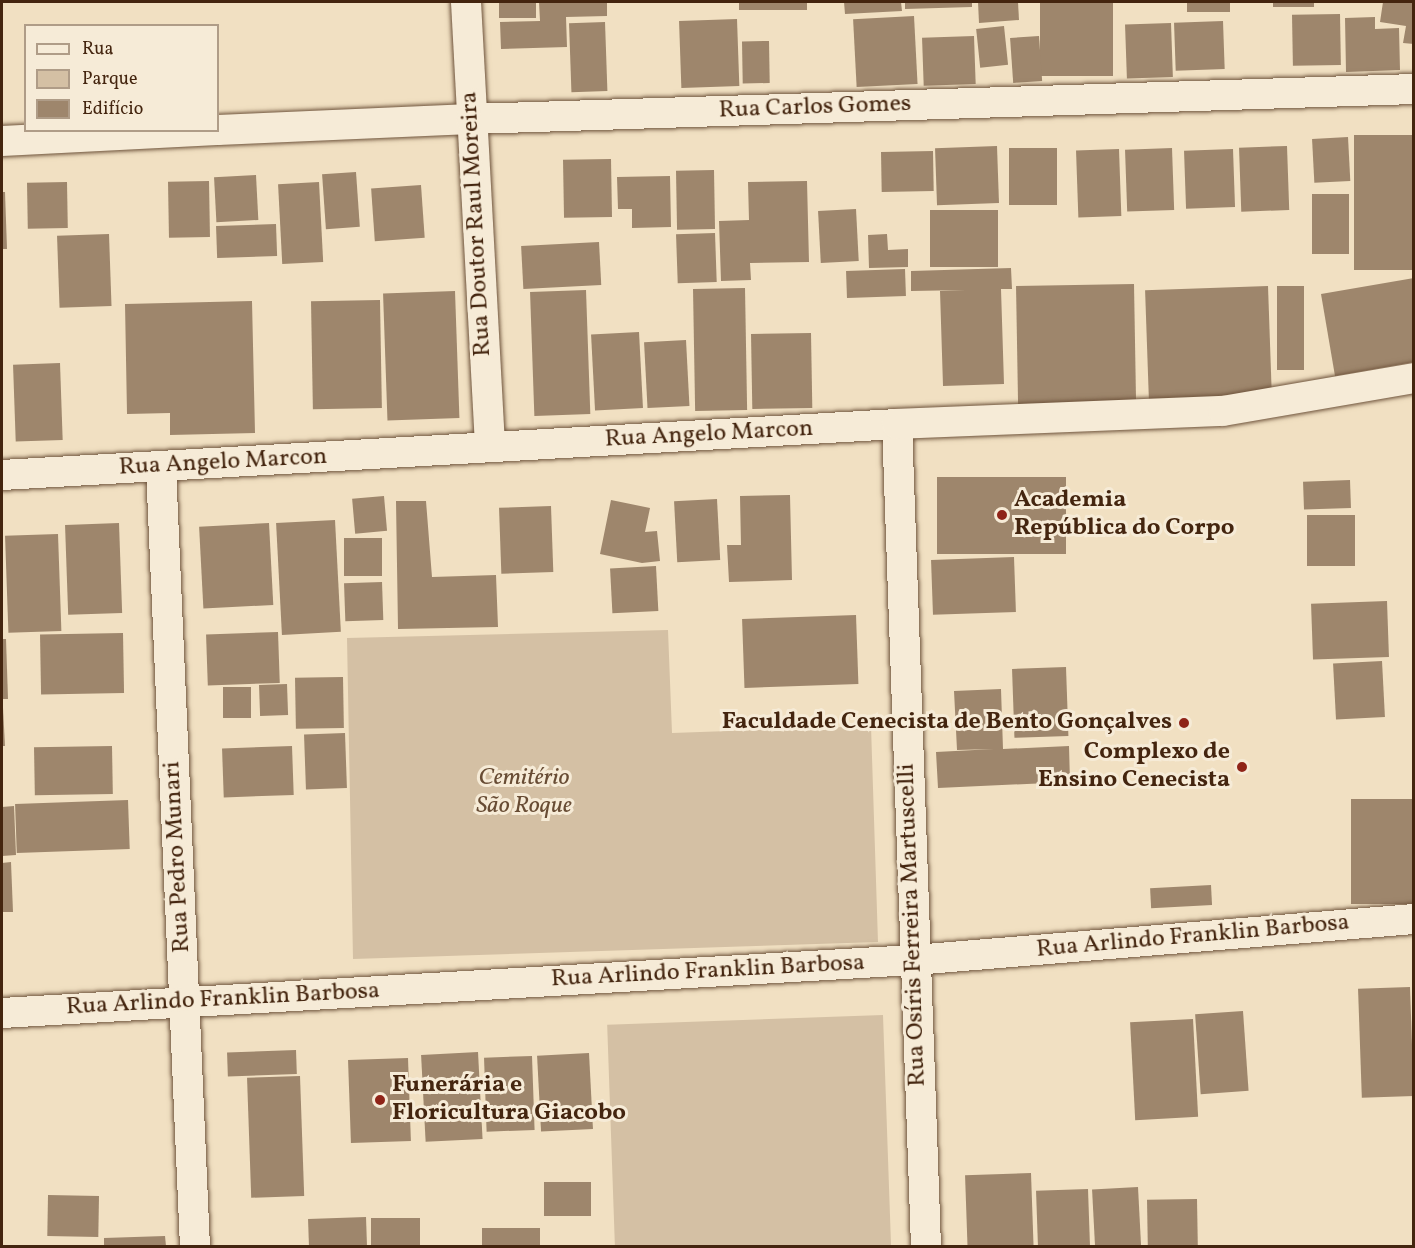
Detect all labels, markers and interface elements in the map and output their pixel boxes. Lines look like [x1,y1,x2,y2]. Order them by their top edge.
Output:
legend [24,24,219,132]
text: Rua [82,37,113,62]
text: Parque [82,67,137,92]
street label: Rua Carlos Gomes [718,90,912,126]
street label: Rua Doutor Raul Moreira [456,91,498,357]
text: Edifício [82,97,143,122]
street label: Rua Angelo Marcon [604,415,814,455]
street label: Rua Angelo Marcon [118,443,328,483]
place label: Academia República do Corpo [1014,487,1234,543]
marker: Academia República do Corpo [995,508,1009,522]
place label: Faculdade Cenecista de Bento Gonçalves [722,709,1172,737]
marker: Faculdade Cenecista de Bento Gonçalves [1177,716,1191,730]
place label: Complexo de Ensino Cenecista [1038,739,1230,795]
marker: Complexo de Ensino Cenecista [1235,760,1249,774]
street label: Rua Pedro Munari [159,761,197,953]
street label: Rua Osíris Ferreira Martuscelli [893,763,933,1087]
park label: Cemitério São Roque [476,765,572,821]
street label: Rua Arlindo Franklin Barbosa [1035,909,1351,965]
street label: Rua Arlindo Franklin Barbosa [550,949,866,995]
street label: Rua Arlindo Franklin Barbosa [65,977,381,1023]
place label: Funerária e Floricultura Giacobo [392,1072,626,1128]
marker: Funerária e Floricultura Giacobo [373,1093,387,1107]

